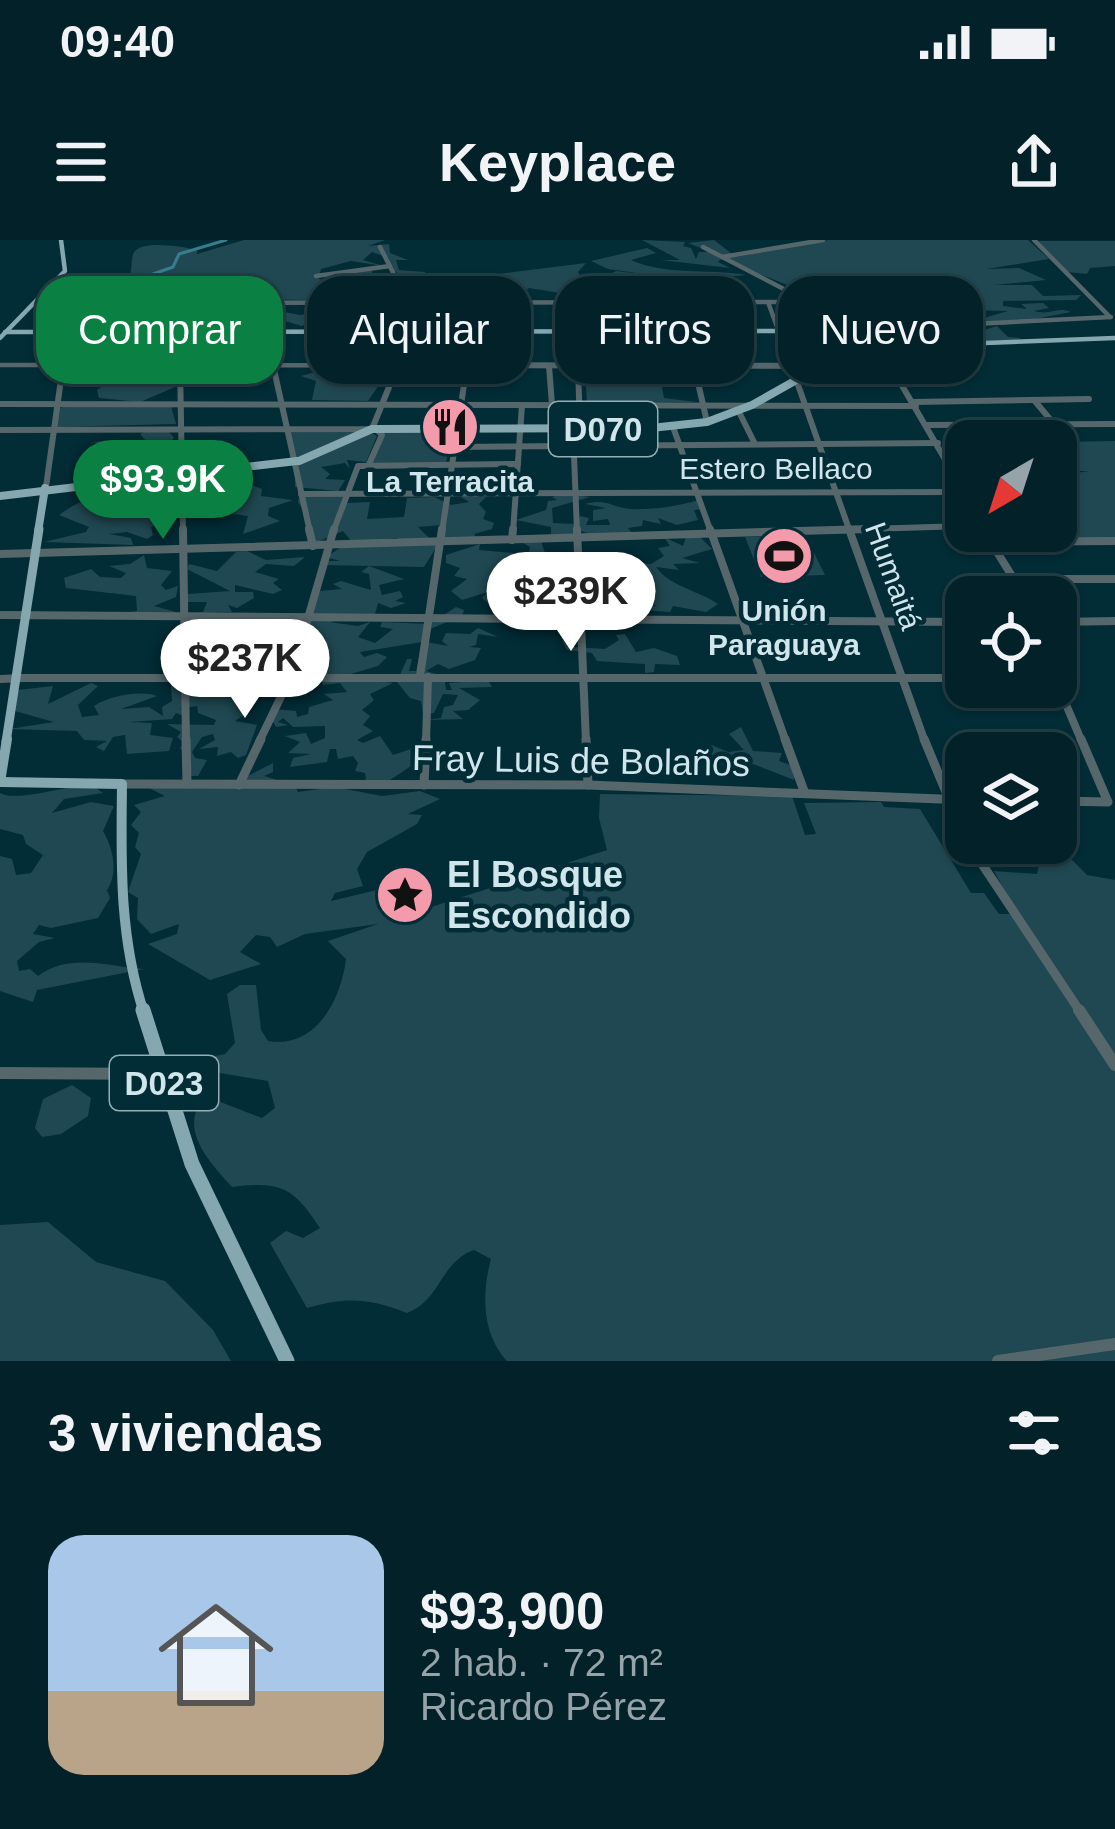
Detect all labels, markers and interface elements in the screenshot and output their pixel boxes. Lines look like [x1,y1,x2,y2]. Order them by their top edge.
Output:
text: 09:40 [60,16,175,67]
icon: menu [48,129,114,195]
icon: share [1001,129,1067,195]
text: Keyplace [439,132,676,192]
chip: Comprar [36,276,283,384]
chip: Alquilar [307,276,531,384]
chip: Filtros [555,276,754,384]
chip: Nuevo [778,276,983,384]
restaurant icon: La Terracita [419,396,481,458]
road number: D070 [549,402,657,456]
north arrow [945,420,1077,552]
map controls [945,420,1077,864]
pin: $93.9K [65,440,261,542]
street label: Estero Bellaco [679,452,873,485]
text: $93.9K [100,457,226,500]
place label: La Terracita [366,465,534,498]
street label: Humaitá [859,518,928,634]
sports icon: Unión Paraguaya [753,525,815,587]
pin: $239K [487,552,655,654]
text: $239K [514,569,628,612]
button: locate [945,576,1077,708]
place label: Unión Paraguaya [708,594,860,661]
pin: $237K [161,619,329,721]
text: $237K [188,636,302,679]
button: layers [945,732,1077,864]
street label: Fray Luis de Bolaños [412,737,750,784]
place label: El Bosque Escondido [447,854,631,936]
place icon: El Bosque Escondido [374,864,436,926]
road number: D023 [110,1056,218,1110]
icon: filters [1001,1400,1067,1466]
text: 3 viviendas [48,1405,323,1462]
icon: home [144,1583,288,1727]
text: $93,900 [420,1583,604,1640]
text: 2 hab. · 72 m² [420,1641,663,1684]
text: Ricardo Pérez [420,1685,667,1728]

